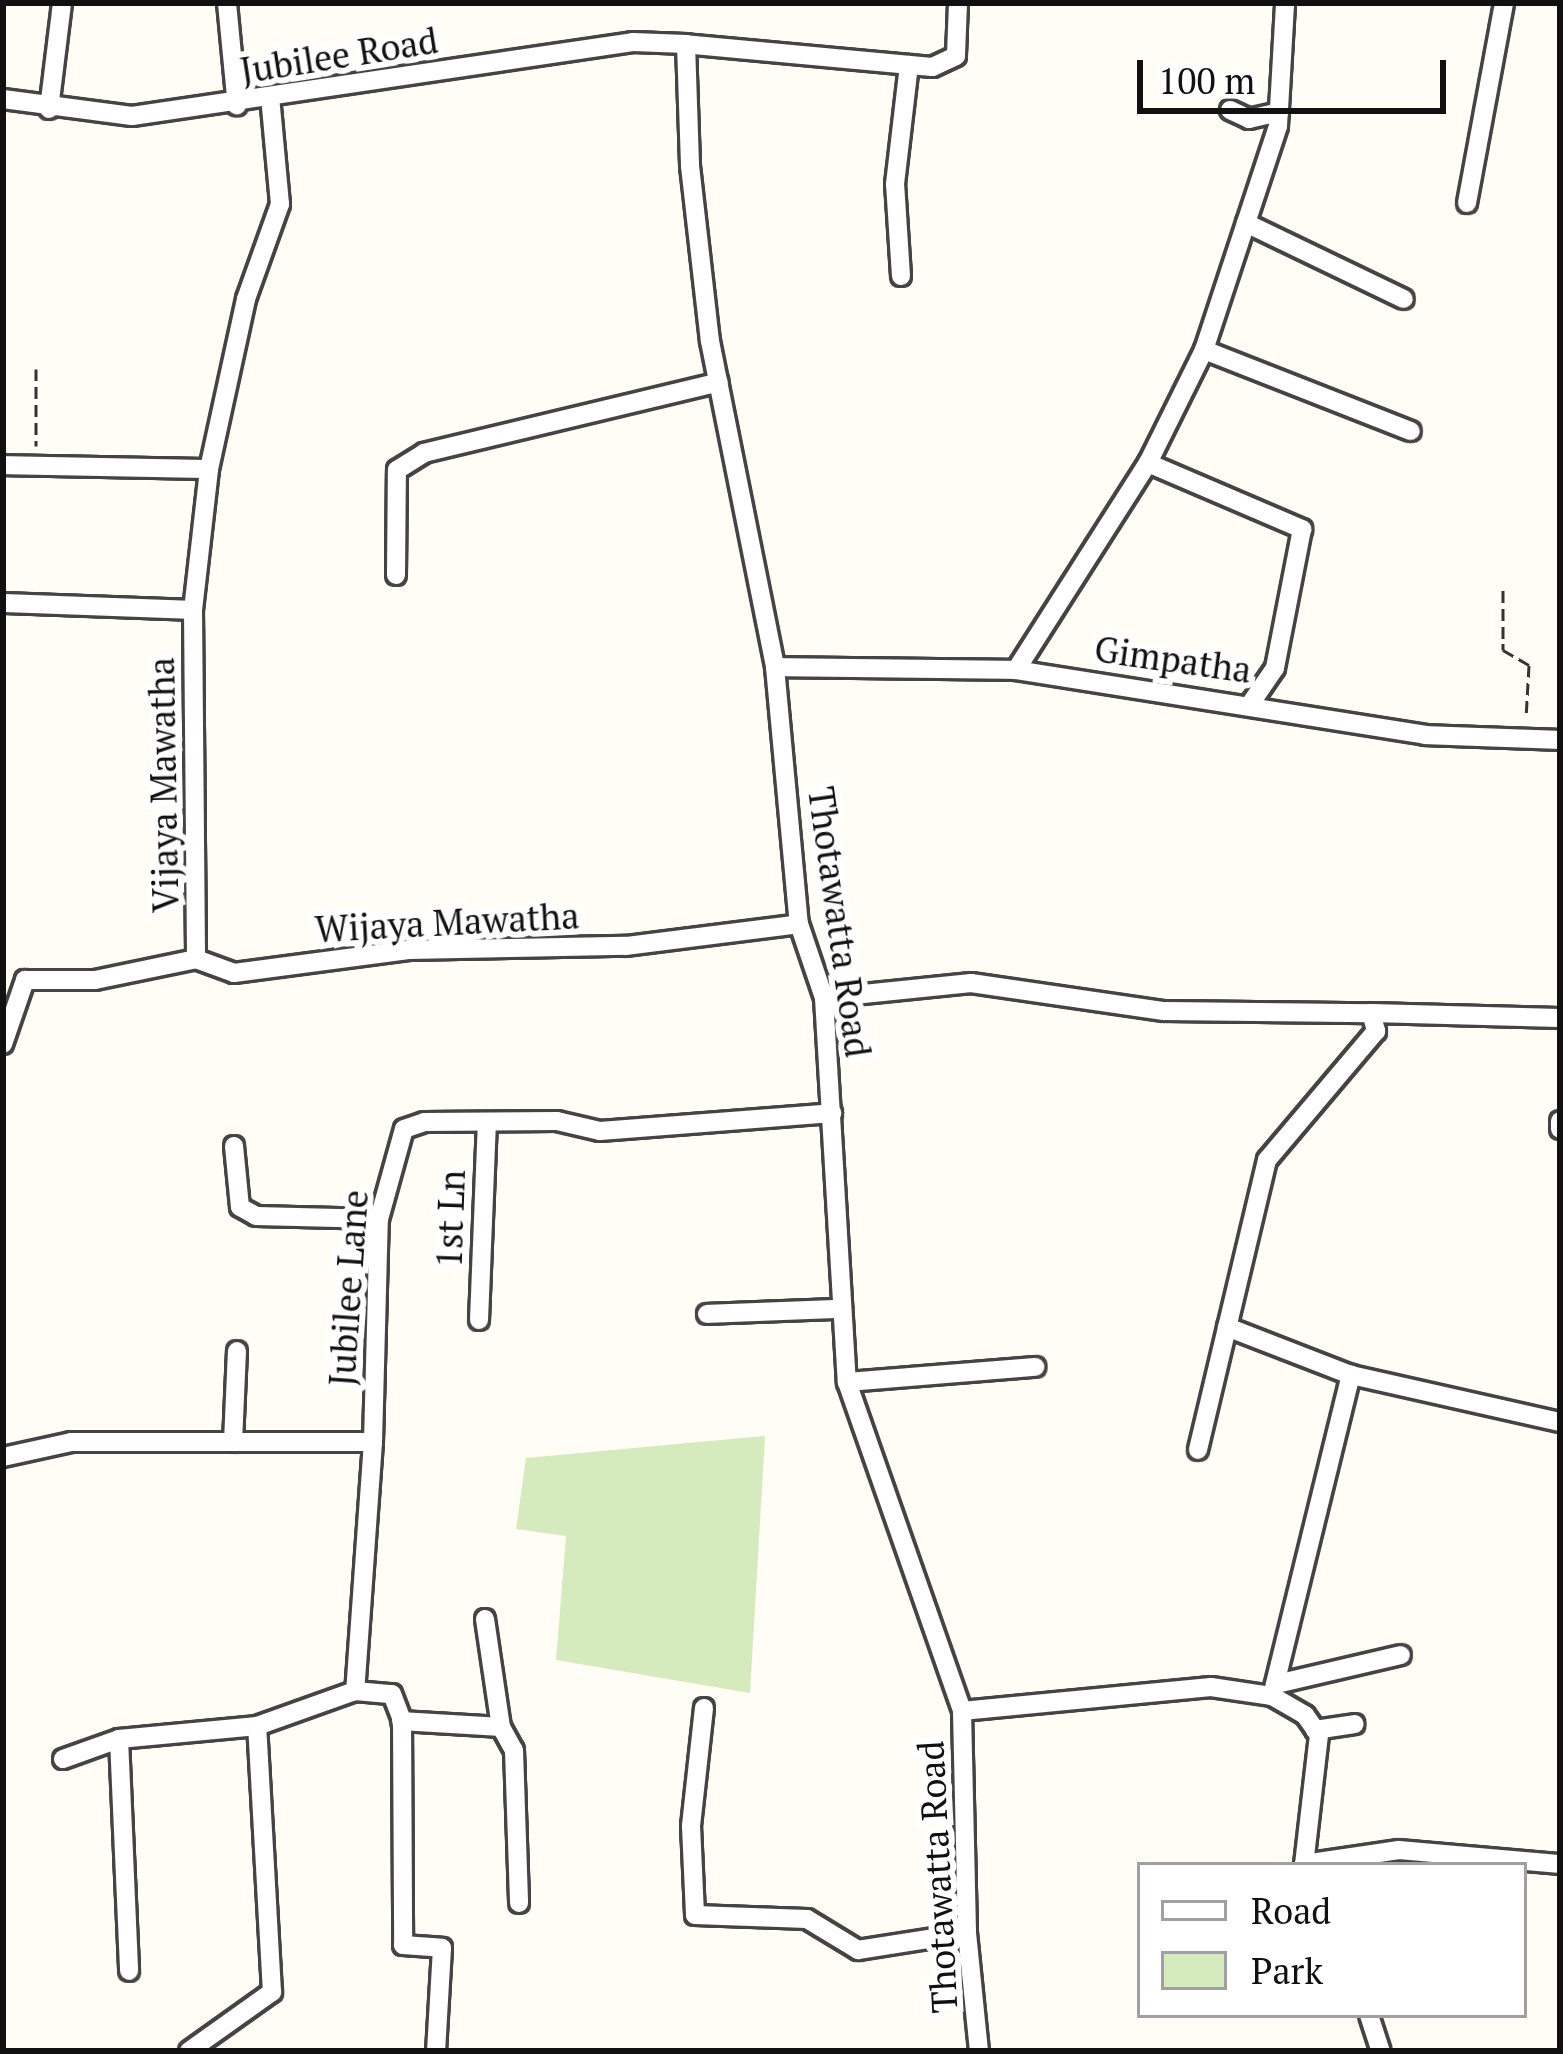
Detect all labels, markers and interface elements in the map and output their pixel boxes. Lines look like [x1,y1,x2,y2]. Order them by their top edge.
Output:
street label: Jubilee Road [237,18,441,92]
scale bar [1143,36,1452,110]
text: 100 m [1158,57,1255,104]
street label: Gimpatha [1092,627,1254,691]
street label: Vijaya Mawatha [139,657,187,913]
street label: Thotawatta Road [800,784,880,1060]
street label: Wijaya Mawatha [314,894,580,950]
street label: 1st Ln [427,1169,473,1269]
street label: Jubilee Lane [320,1188,376,1388]
street label: Thotawatta Road [908,1740,966,2014]
legend [1137,1862,1527,2018]
text: Road [1251,1887,1331,1934]
text: Park [1251,1947,1323,1994]

